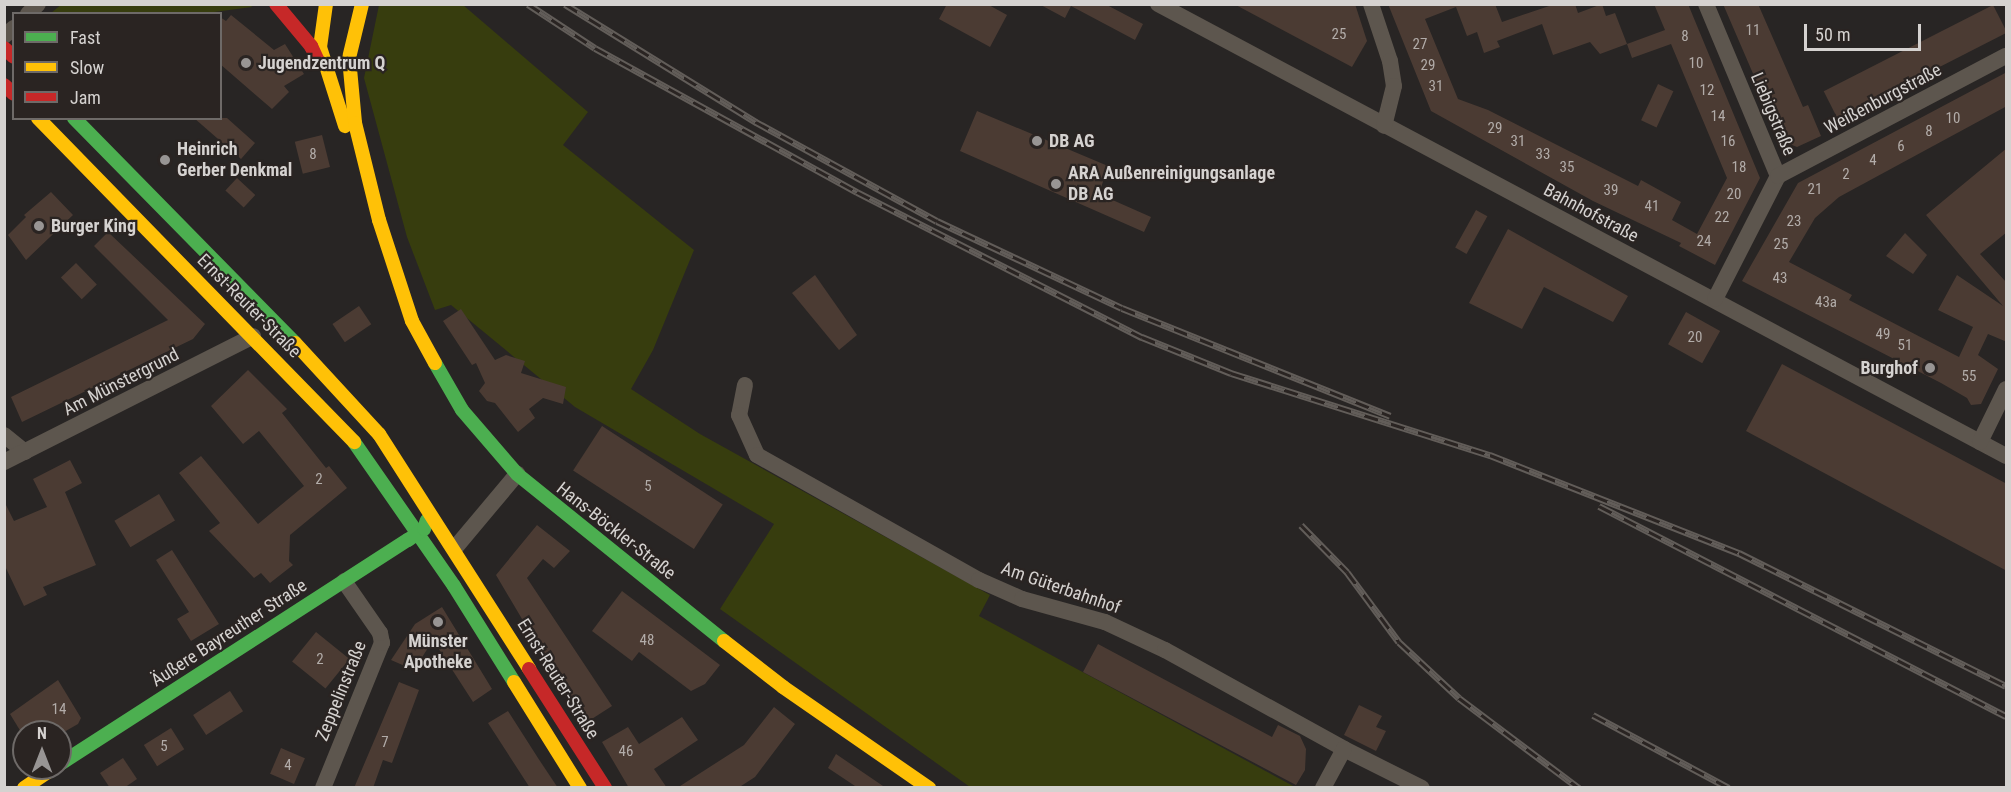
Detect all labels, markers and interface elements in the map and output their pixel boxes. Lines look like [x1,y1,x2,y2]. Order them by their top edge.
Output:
legend [12,12,222,120]
scale bar [1807,12,1924,50]
house number: 11 [1746,22,1760,40]
text: 50 m [1815,24,1850,45]
house number: 25 [1332,26,1346,44]
text: Fast [70,27,101,48]
house number: 8 [1681,28,1689,46]
house number: 27 [1413,36,1427,54]
place label: Jugendzentrum Q [258,52,385,74]
house number: 10 [1689,55,1703,73]
marker: Jugendzentrum Q [239,56,253,70]
text: Slow [70,57,104,78]
house number: 29 [1421,57,1435,75]
street label: Weißenburgstraße [1821,59,1945,139]
street label: Liebigstraße [1746,69,1800,159]
house number: 31 [1429,78,1443,96]
house number: 12 [1700,82,1714,100]
text: Jam [70,87,101,108]
house number: 14 [1711,108,1725,126]
house number: 10 [1946,110,1960,128]
house number: 29 [1488,120,1502,138]
house number: 8 [1925,123,1933,141]
place label: DB AG [1049,130,1095,152]
house number: 31 [1511,133,1525,151]
house number: 16 [1721,133,1735,151]
marker: DB AG [1030,134,1044,148]
house number: 6 [1897,138,1905,156]
place label: Heinrich Gerber Denkmal [177,139,292,182]
house number: 8 [309,146,317,164]
house number: 33 [1536,146,1550,164]
house number: 4 [1869,152,1877,170]
marker: Heinrich Gerber Denkmal [158,153,172,167]
house number: 35 [1560,159,1574,177]
house number: 18 [1732,159,1746,177]
place label: ARA Außenreinigungsanlage DB AG [1068,163,1275,206]
house number: 2 [1842,166,1850,184]
marker: ARA Außenreinigungsanlage DB AG [1049,177,1063,191]
street label: Bahnhofstraße [1540,179,1642,247]
house number: 21 [1808,181,1822,199]
house number: 39 [1604,182,1618,200]
house number: 20 [1727,186,1741,204]
house number: 41 [1645,198,1659,216]
house number: 22 [1715,209,1729,227]
house number: 23 [1787,213,1801,231]
place label: Burger King [51,215,136,237]
marker: Burger King [32,219,46,233]
house number: 24 [1697,233,1711,251]
house number: 25 [1774,236,1788,254]
street label: Ernst-Reuter-Straße [193,250,305,362]
house number: 43 [1773,270,1787,288]
house number: 43a [1815,294,1837,312]
house number: 49 [1876,326,1890,344]
house number: 20 [1688,329,1702,347]
house number: 51 [1898,337,1912,355]
street label: Am Münstergrund [59,344,183,420]
place label: Burghof [1860,357,1918,379]
marker: Burghof [1923,361,1937,375]
house number: 55 [1962,368,1976,386]
house number: 2 [315,471,323,489]
street label: Hans-Böckler-Straße [552,478,680,584]
house number: 5 [644,478,652,496]
street label: Am Güterbahnhof [998,557,1124,619]
street label: Äußere Bayreuther Straße [147,575,311,691]
marker: Münster Apotheke [431,615,445,629]
street label: Ernst-Reuter-Straße [512,615,604,743]
place label: Münster Apotheke [404,631,472,674]
house number: 48 [640,632,654,650]
street label: Zeppelinstraße [311,638,371,744]
house number: 2 [316,651,324,669]
house number: 14 [52,701,66,719]
north arrow [12,720,72,780]
text: N [37,724,47,743]
house number: 7 [381,734,389,752]
house number: 5 [160,738,168,756]
house number: 46 [619,743,633,761]
house number: 4 [284,757,292,775]

